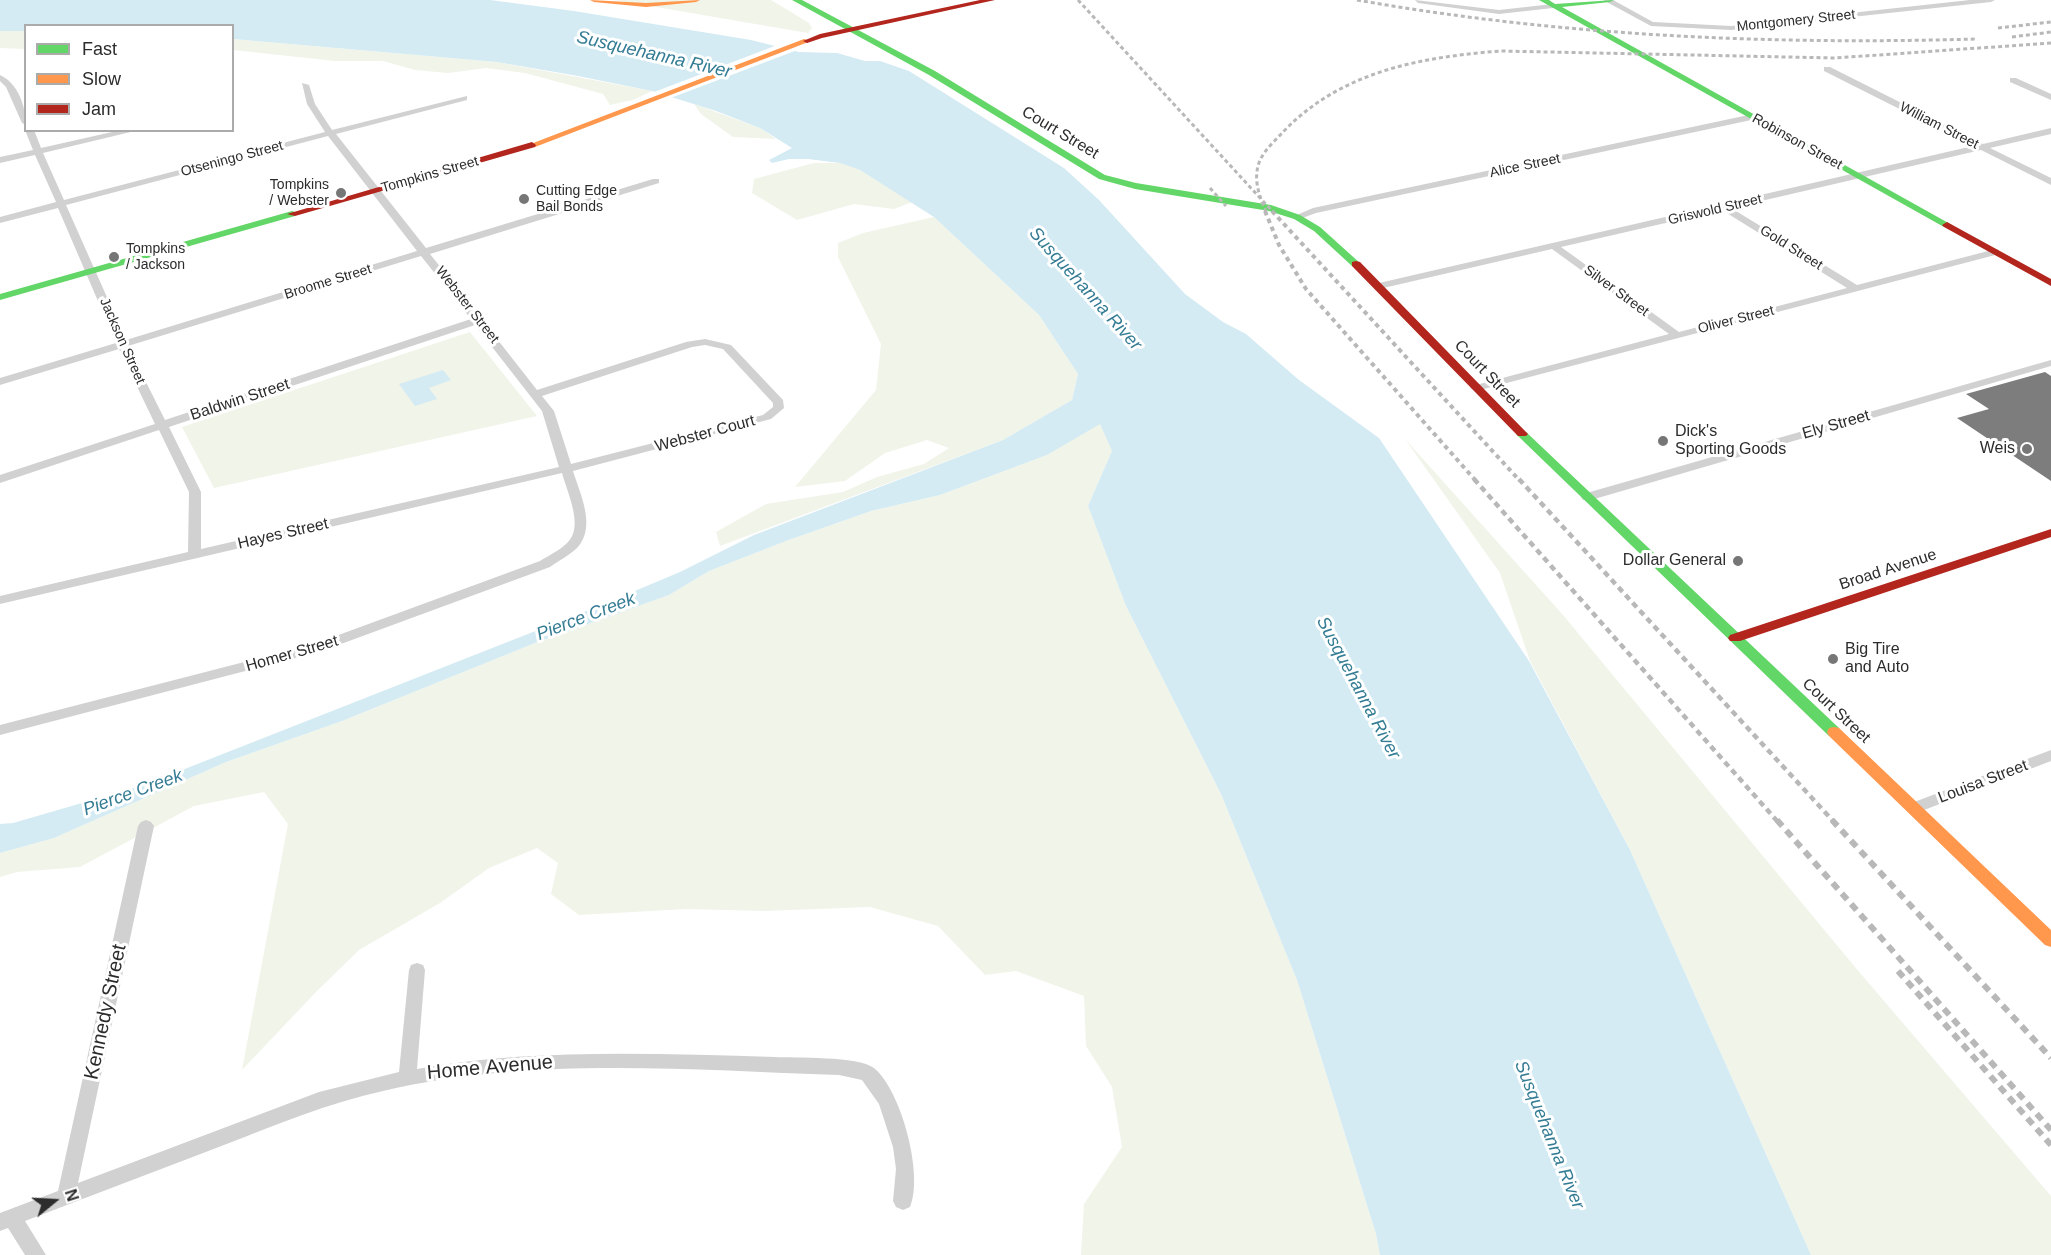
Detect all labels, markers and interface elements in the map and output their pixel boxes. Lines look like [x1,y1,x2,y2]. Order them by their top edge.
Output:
street label: Montgomery Street [1736,6,1856,36]
legend [24,24,234,132]
water label: Susquehanna River [575,27,733,83]
text: Fast [82,39,117,59]
text: Slow [82,69,121,89]
text: Jam [82,99,116,119]
street label: William Street [1897,99,1981,153]
street label: Court Street [1018,103,1102,163]
street label: Robinson Street [1749,110,1845,174]
street label: Otseningo Street [179,137,285,181]
street label: Alice Street [1488,150,1562,182]
street label: Tompkins Street [379,153,481,197]
place label: Tompkins / Webster [269,177,329,210]
place label: Cutting Edge Bail Bonds [536,183,617,216]
marker: Tompkins / Webster [334,186,348,200]
street label: Griswold Street [1666,191,1764,229]
marker: Cutting Edge Bail Bonds [517,192,531,206]
street label: Gold Street [1757,222,1825,274]
water label: Susquehanna River [1024,223,1146,355]
place label: Tompkins / Jackson [126,241,185,274]
marker: Tompkins / Jackson [107,250,121,264]
street label: Broome Street [282,261,374,303]
street label: Silver Street [1580,262,1652,320]
street label: Webster Street [432,263,502,347]
street label: Jackson Street [95,295,149,387]
street label: Oliver Street [1696,302,1776,338]
street label: Court Street [1450,336,1524,412]
street label: Baldwin Street [188,375,292,425]
street label: Ely Street [1800,406,1872,444]
street label: Webster Court [653,411,757,457]
place label: Dick's Sporting Goods [1675,422,1786,460]
marker: Dick's Sporting Goods [1656,434,1670,448]
place label: Weis [1980,439,2015,459]
marker: Weis [2020,442,2034,456]
street label: Hayes Street [236,514,330,554]
street label: Broad Avenue [1837,545,1939,595]
place label: Dollar General [1623,551,1726,571]
marker: Dollar General [1731,554,1745,568]
water label: Pierce Creek [534,588,638,646]
water label: Susquehanna River [1311,613,1405,763]
street label: Homer Street [244,632,340,676]
place label: Big Tire and Auto [1845,640,1909,678]
marker: Big Tire and Auto [1826,652,1840,666]
street label: Court Street [1798,675,1874,747]
street label: Louisa Street [1936,756,2030,808]
water label: Pierce Creek [80,765,186,821]
street label: Kennedy Street [80,942,132,1082]
street label: Home Avenue [426,1051,554,1085]
water label: Susquehanna River [1509,1058,1589,1212]
north arrow [24,1171,84,1231]
text: N [62,1187,81,1203]

